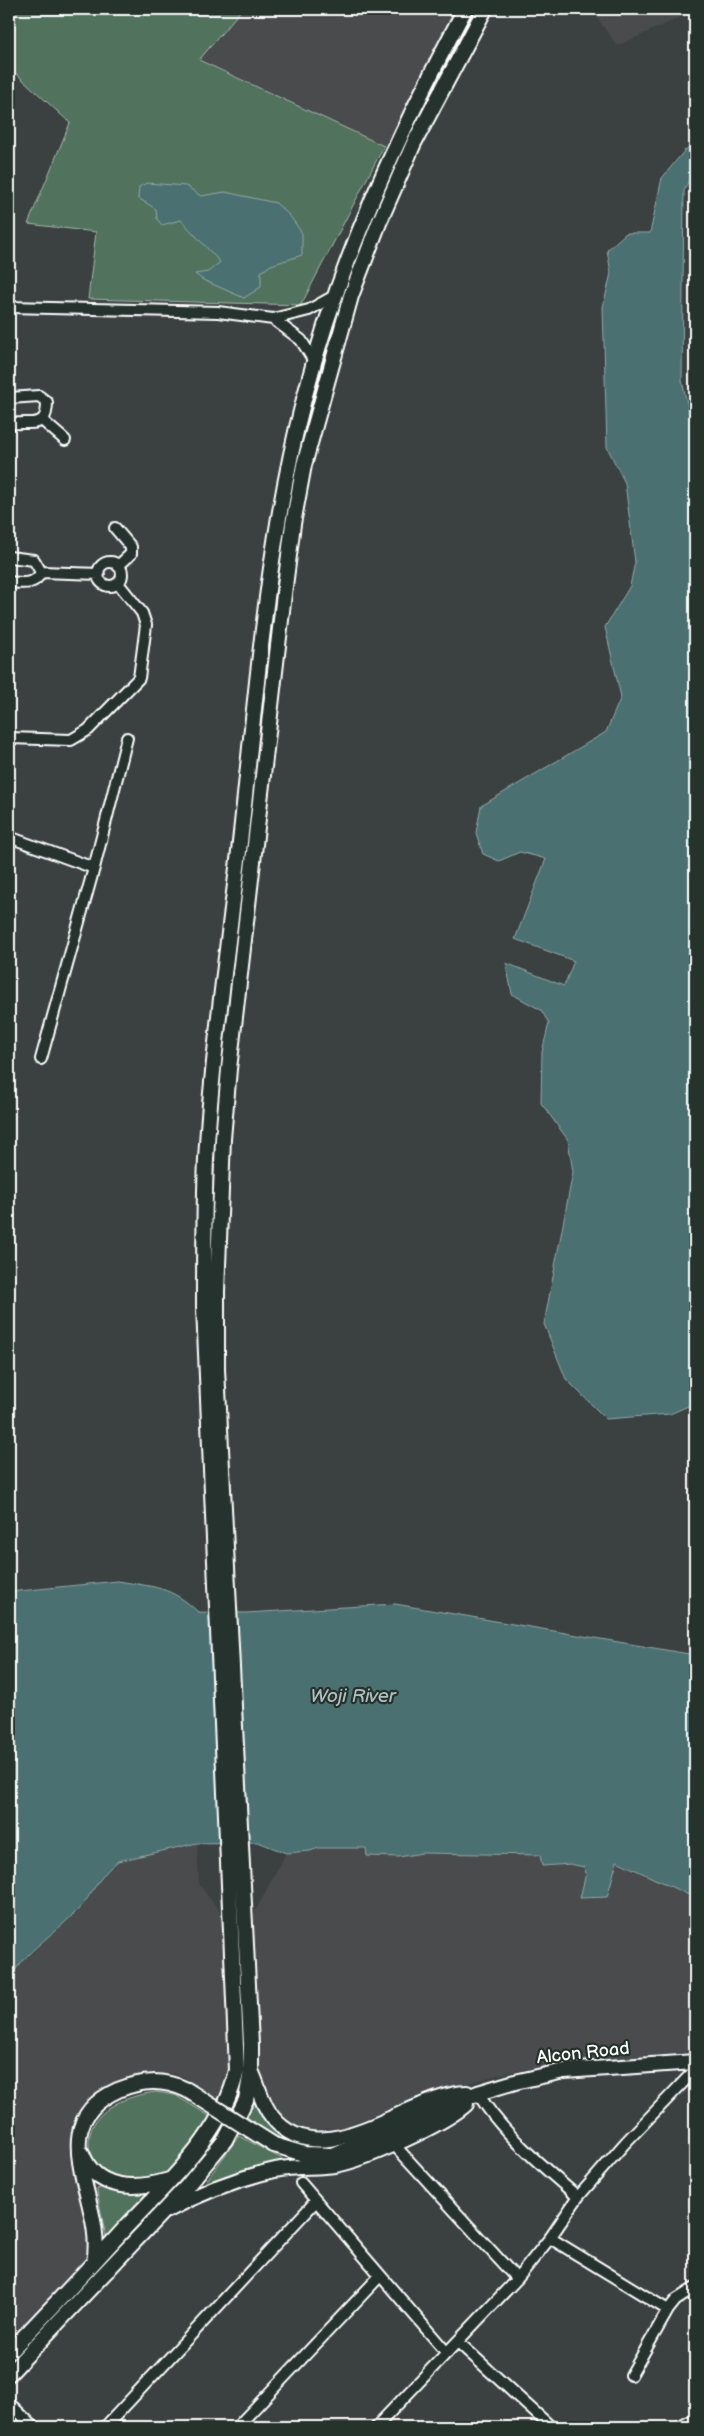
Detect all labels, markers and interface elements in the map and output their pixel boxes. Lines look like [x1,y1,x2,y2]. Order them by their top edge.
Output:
water label: Woji River [310,1685,397,1708]
street label: Alcon Road [536,2038,630,2068]

